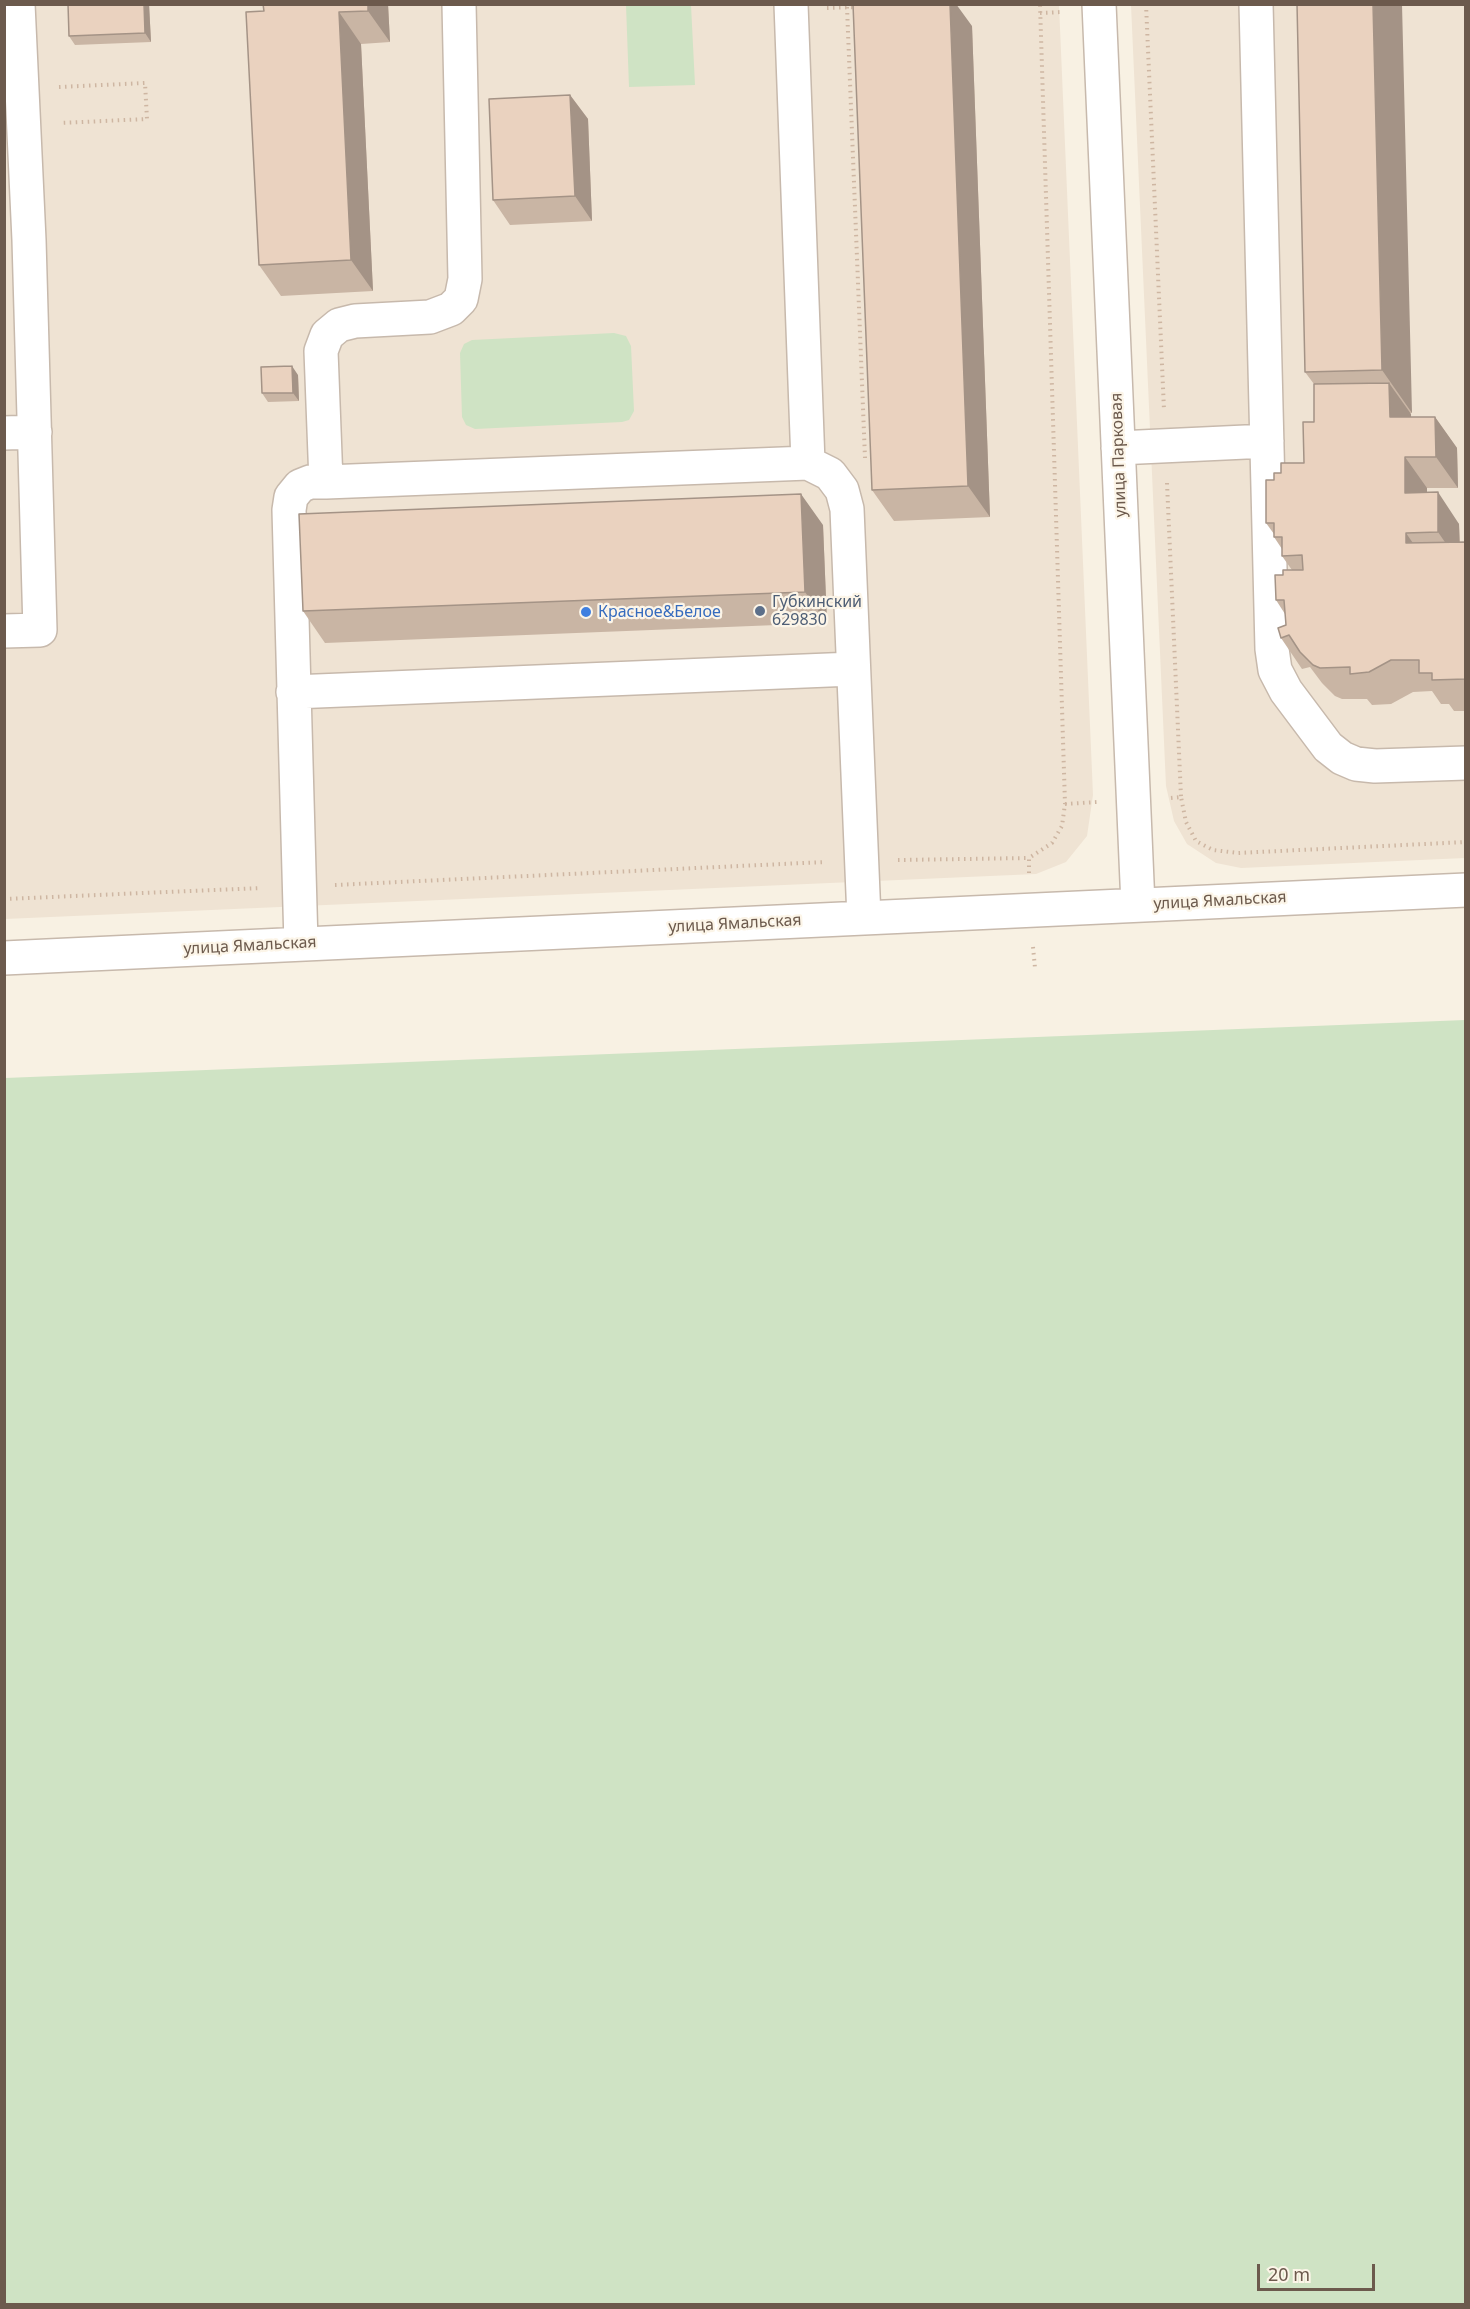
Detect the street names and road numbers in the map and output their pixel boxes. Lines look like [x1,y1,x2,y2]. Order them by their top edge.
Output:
street label: улица Парковая [1107,392,1131,518]
street label: улица Ямальская [1153,888,1287,914]
street label: улица Ямальская [668,911,802,937]
street label: улица Ямальская [183,933,317,959]

